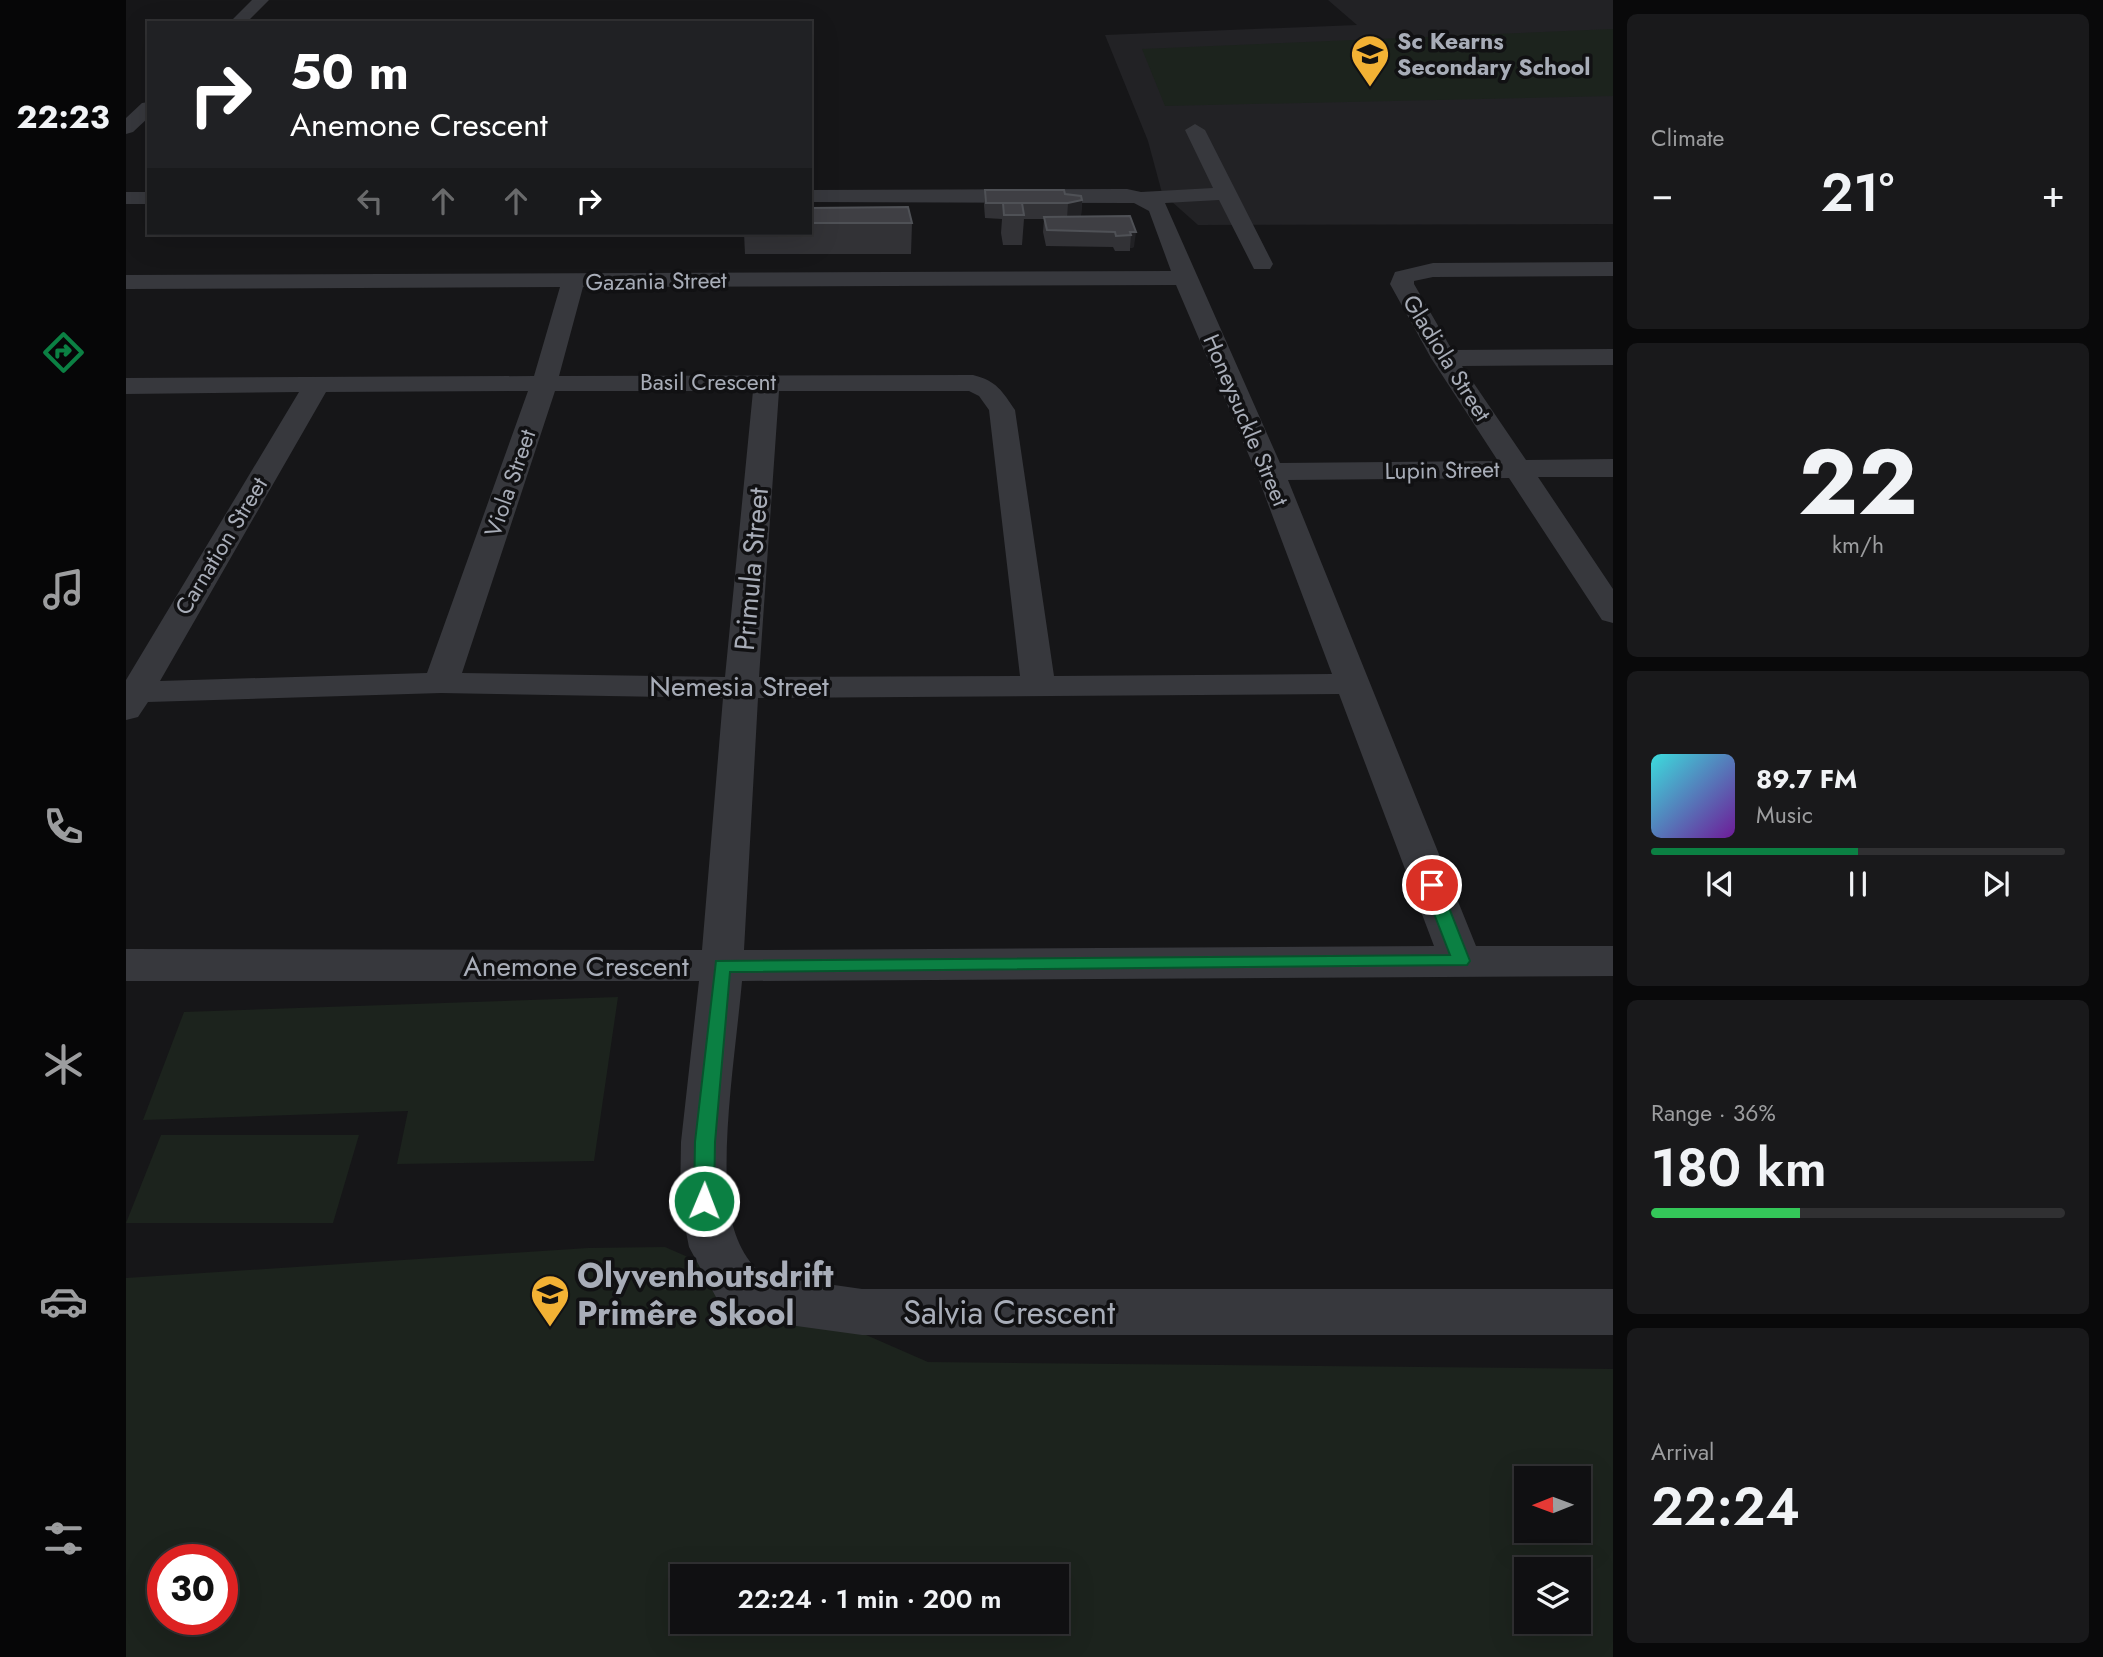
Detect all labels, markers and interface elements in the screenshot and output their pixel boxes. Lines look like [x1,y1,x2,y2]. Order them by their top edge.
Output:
place label: Sc Kearns Secondary School [1397,24,1591,84]
school or university icon: Sc Kearns Secondary School [1349,33,1391,88]
text: 50 m [290,37,409,107]
icon: right [175,49,266,140]
text: 22:23 [16,94,110,140]
text: Anemone Crescent [290,102,548,148]
text: Climate [1651,121,1724,155]
text: 21° [1821,155,1894,231]
text: − [1651,166,1673,221]
text: + [2042,166,2065,221]
icon: left [351,182,389,220]
icon: ahead [424,182,462,220]
icon: ahead [497,182,535,220]
icon: right [570,182,608,220]
street label: Gazania Street [585,263,727,299]
street label: Gladiola Street [1394,288,1500,428]
icon: directions [39,328,88,377]
street label: Honeysuckle Street [1194,329,1298,512]
street label: Basil Crescent [640,365,777,399]
text: 22 [1798,417,1918,548]
street label: Viola Street [476,424,544,541]
street label: Lupin Street [1384,452,1500,488]
street label: Carnation Street [166,470,276,622]
street label: Primula Street [724,486,779,652]
text: km/h [1832,528,1884,562]
icon: music [39,565,88,614]
street label: Nemesia Street [649,666,829,707]
text: 89.7 FM [1756,760,1857,798]
text: Music [1756,798,1813,832]
icon: phone [39,802,88,851]
pin [1402,855,1462,915]
icon: previous [1701,865,1739,903]
icon: pause [1839,865,1877,903]
icon: next [1977,865,2015,903]
icon: arrive [1413,866,1451,904]
street label: Anemone Crescent [463,946,689,987]
icon: climate [39,1040,88,1089]
text: Range · 36% [1651,1096,1776,1130]
text: 180 km [1651,1130,1827,1206]
position arrow [667,1164,741,1238]
place label: Olyvenhoutsdrift Primêre Skool [577,1252,834,1337]
school or university icon: Olyvenhoutsdrift Primêre Skool [529,1273,571,1328]
icon: car [39,1277,88,1326]
street label: Salvia Crescent [903,1289,1115,1336]
text: Arrival [1651,1435,1714,1469]
north arrow [1514,1466,1591,1544]
map controls [1514,1466,1591,1634]
text: 22:24 [1651,1469,1800,1545]
icon: filters [39,1514,88,1563]
speed limit sign: 30 [147,1544,238,1635]
button: layers [1514,1557,1591,1634]
text: 22:24 · 1 min · 200 m [738,1580,1001,1618]

